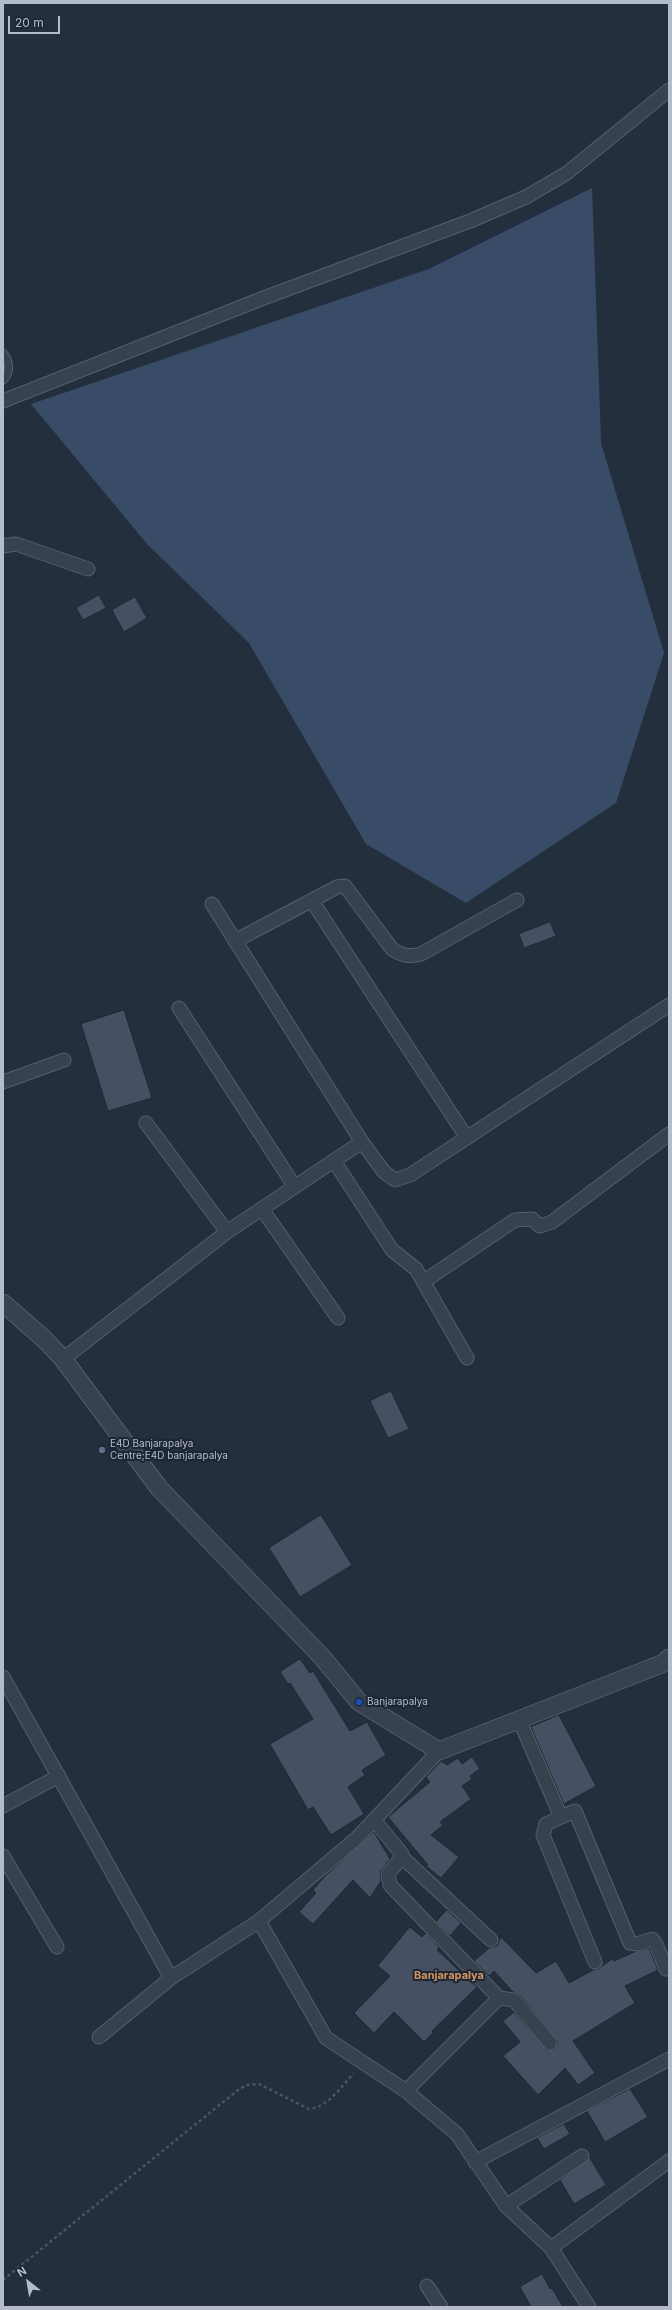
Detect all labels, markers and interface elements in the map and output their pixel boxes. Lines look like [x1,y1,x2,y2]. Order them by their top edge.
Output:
scale bar [10,8,62,34]
text: 20 m [15,15,44,30]
place label: E4D Banjarapalya Centre;E4D banjarapalya [110,1438,228,1462]
marker: E4D Banjarapalya Centre;E4D banjarapalya [97,1445,107,1455]
place label: Banjarapalya [367,1696,428,1708]
marker: Banjarapalya [354,1697,364,1707]
district label: Banjarapalya [414,1969,484,1983]
north arrow [8,2262,48,2302]
text: N [15,2264,29,2280]

